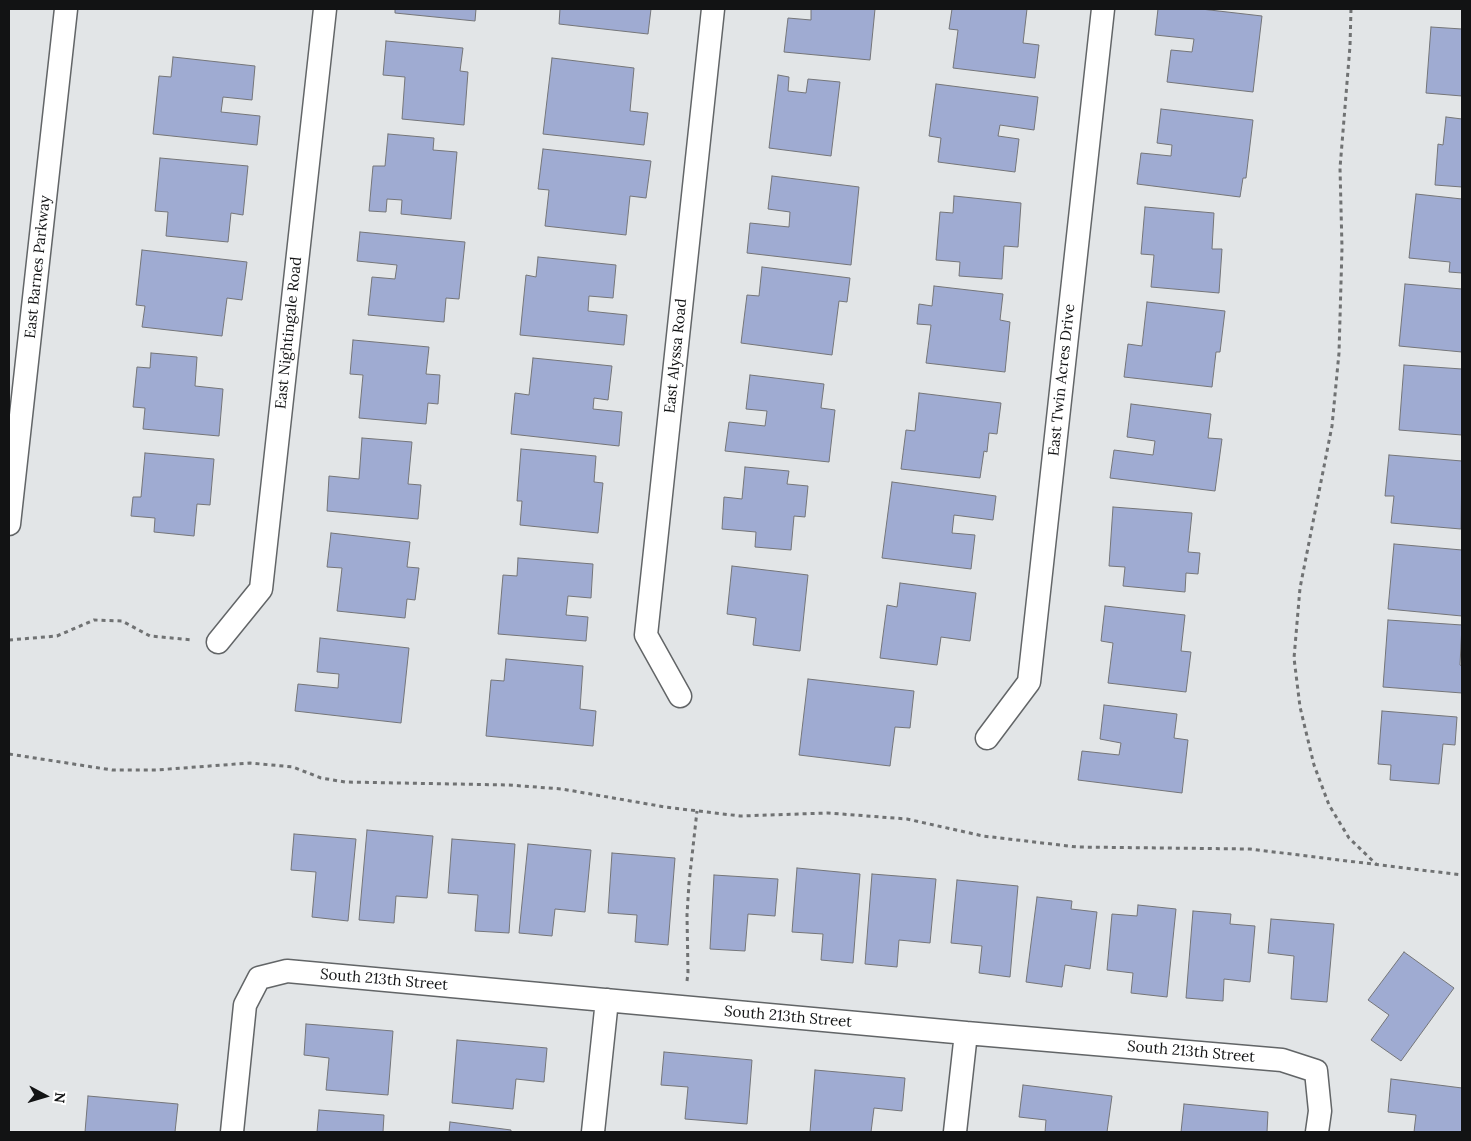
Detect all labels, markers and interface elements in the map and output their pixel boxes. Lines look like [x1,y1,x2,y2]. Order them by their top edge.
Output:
street label: East Barnes Parkway [22,194,54,340]
street label: East Nightingale Road [272,256,306,410]
street label: East Alyssa Road [661,298,691,414]
street label: East Twin Acres Drive [1045,303,1079,457]
street label: South 213th Street [319,965,449,995]
street label: South 213th Street [723,1002,853,1032]
street label: South 213th Street [1126,1037,1256,1067]
north arrow [20,1071,70,1121]
text: N [50,1091,69,1104]

